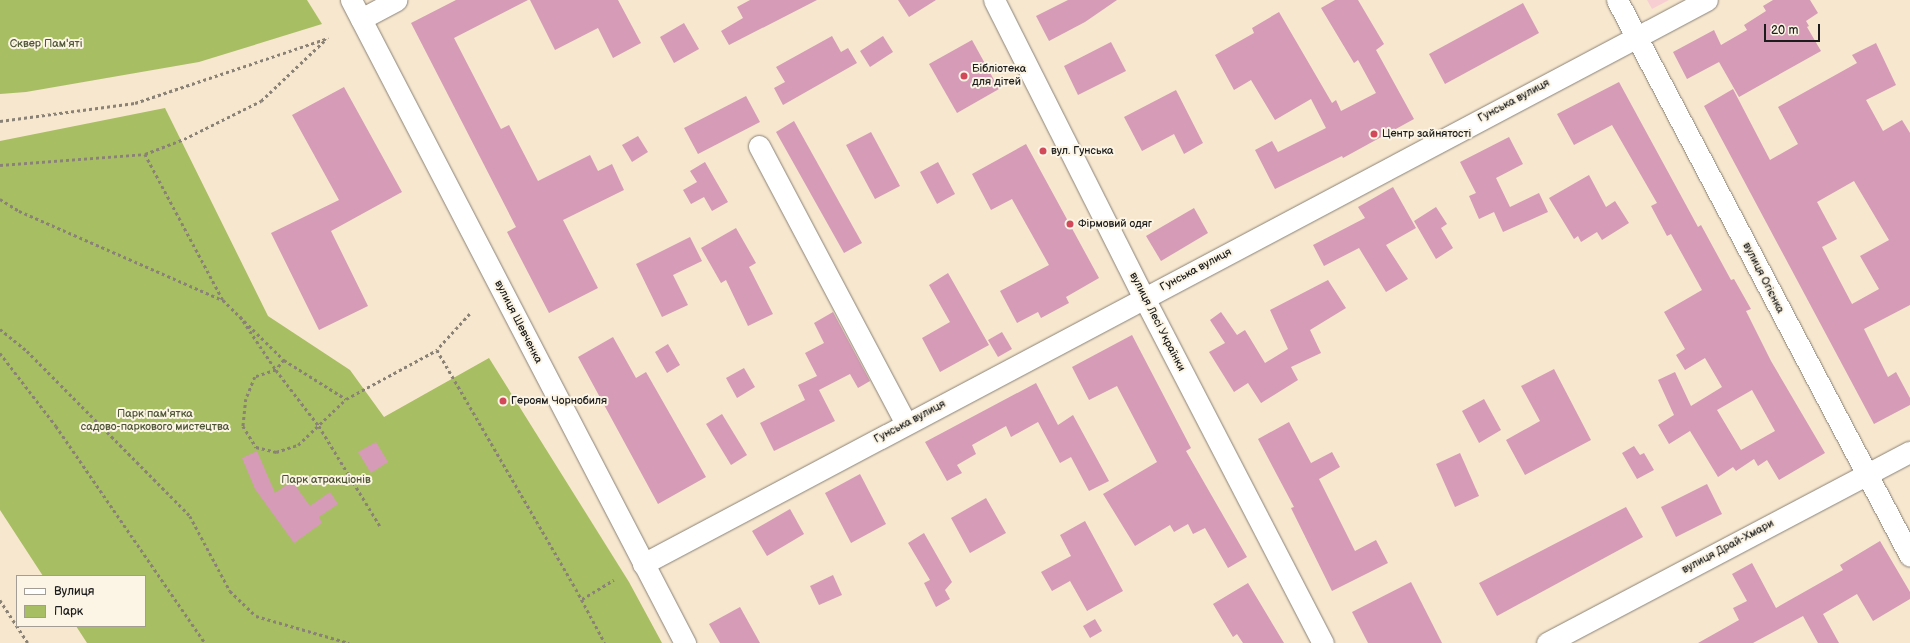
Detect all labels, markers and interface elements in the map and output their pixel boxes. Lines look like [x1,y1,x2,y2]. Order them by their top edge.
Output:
scale bar [1766,16,1822,42]
text: 20 m [1771,23,1798,38]
park label: Сквер Пам'яті [10,37,82,51]
place label: Бібліотека для дітей [972,63,1026,89]
marker: Бібліотека для дітей [959,71,969,81]
street label: Гунська вулиця [1476,77,1552,125]
place label: Центр зайнятості [1382,127,1471,141]
marker: Центр зайнятості [1369,129,1379,139]
place label: вул. Гунська [1051,144,1114,158]
marker: вул. Гунська [1038,146,1048,156]
place label: Фірмовий одяг [1078,217,1152,231]
marker: Фірмовий одяг [1065,219,1075,229]
street label: вулиця Огієнка [1739,240,1787,316]
street label: Гунська вулиця [1158,246,1234,294]
street label: вулиця Лесі Українки [1126,270,1188,374]
street label: вулиця Шевченка [491,278,545,366]
place label: Героям Чорнобиля [511,394,607,408]
marker: Героям Чорнобиля [498,396,508,406]
street label: Гунська вулиця [872,398,948,446]
park label: Парк пам'ятка садово-паркового мистецтва [81,408,229,434]
park label: Парк атракціонів [281,473,371,487]
street label: вулиця Драй-Хмари [1680,517,1776,577]
legend [16,575,146,627]
text: Вулиця [54,584,94,599]
text: Парк [54,604,83,619]

